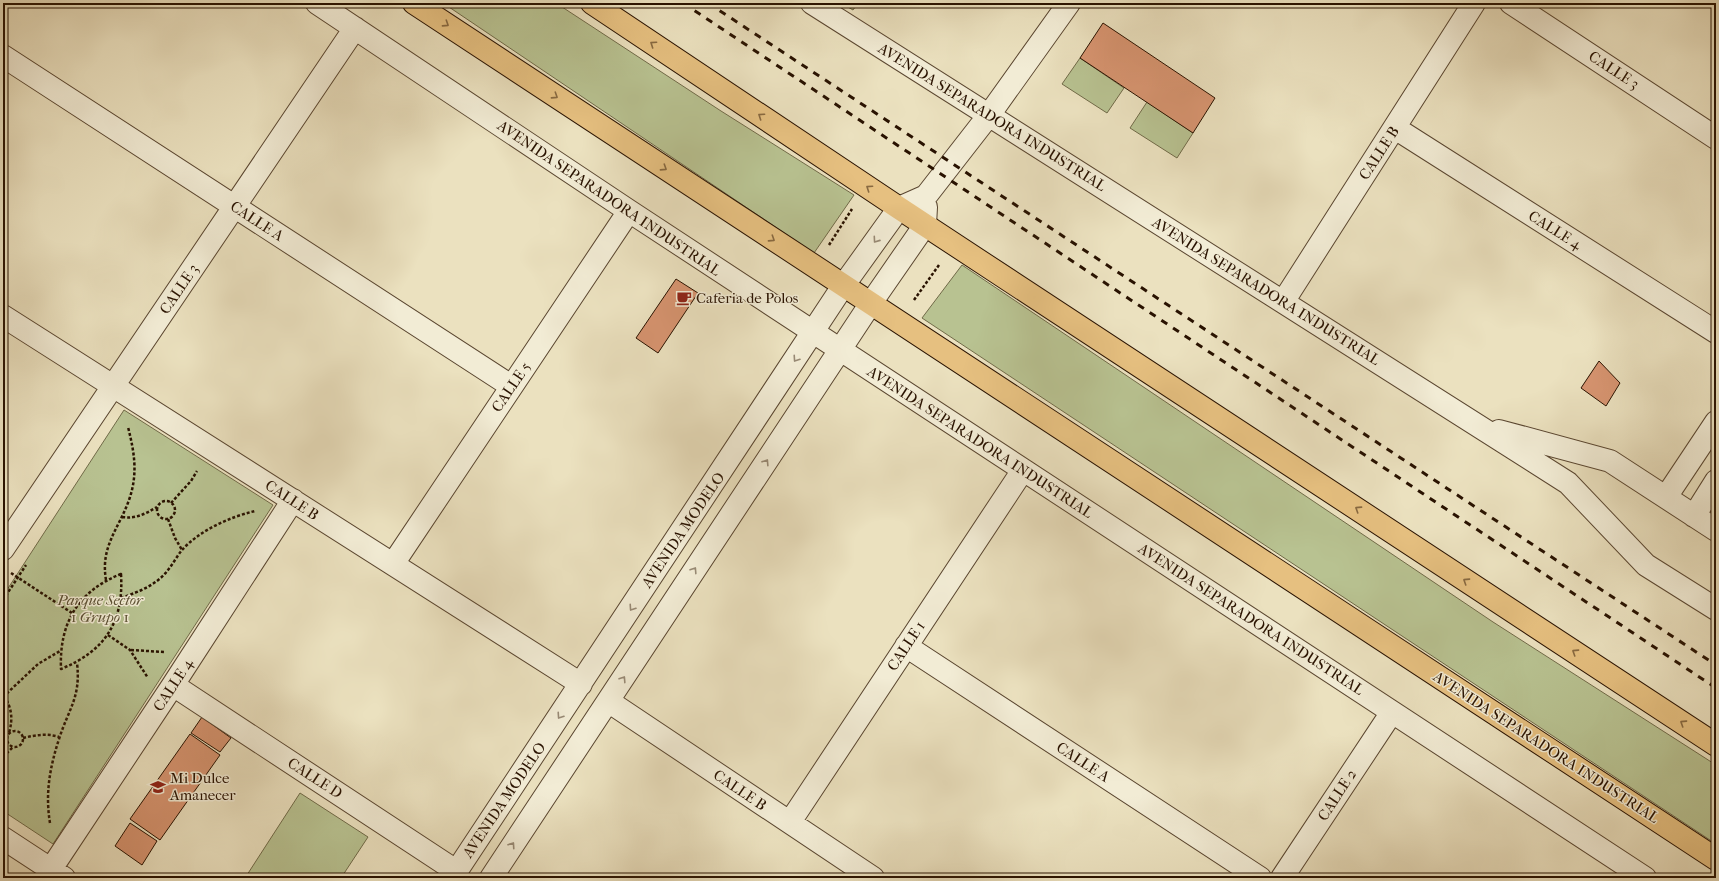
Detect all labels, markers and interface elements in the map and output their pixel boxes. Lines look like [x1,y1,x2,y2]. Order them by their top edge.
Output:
one-way arrow [442,20,449,27]
street label: AVENIDA SEPARADORA INDUSTRIAL [874,39,1109,195]
one-way arrow [650,41,657,48]
street label: CALLE 3 [1585,47,1643,93]
one-way arrow [551,91,558,99]
one-way arrow [759,114,766,121]
street label: AVENIDA SEPARADORA INDUSTRIAL [493,116,724,280]
street label: CALLE B [1355,123,1403,183]
one-way arrow [659,163,666,170]
one-way arrow [867,186,874,193]
street label: CALLE A [227,197,287,245]
street label: CALLE 4 [1525,207,1586,254]
street label: AVENIDA SEPARADORA INDUSTRIAL [1148,213,1383,369]
one-way arrow [768,234,775,242]
one-way arrow [873,236,881,243]
street label: CALLE 3 [156,261,202,317]
cafe icon: Caferia de Polos [675,289,693,307]
place label: Caferia de Polos [696,289,799,307]
one-way arrow [794,355,801,362]
street label: CALLE 5 [488,358,534,416]
street label: AVENIDA SEPARADORA INDUSTRIAL [863,362,1096,522]
one-way arrow [761,459,769,466]
street label: AVENIDA MODELO [637,469,728,592]
street label: CALLE B [262,476,322,524]
one-way arrow [1355,507,1362,514]
street label: AVENIDA SEPARADORA INDUSTRIAL [1134,539,1367,699]
one-way arrow [689,567,697,574]
one-way arrow [1463,578,1470,585]
park label: Parque Sector 1 Grupo 1 [56,591,144,626]
one-way arrow [629,604,636,611]
street label: CALLE 1 [883,618,929,674]
one-way arrow [1572,649,1579,657]
street label: CALLE 4 [149,654,197,715]
street label: AVENIDA SEPARADORA INDUSTRIAL [1429,667,1662,827]
one-way arrow [618,676,625,683]
one-way arrow [557,712,565,719]
one-way arrow [1681,721,1688,728]
street label: CALLE A [1053,738,1113,786]
street label: AVENIDA MODELO [458,739,549,862]
street label: CALLE D [284,754,346,802]
street label: CALLE B [710,766,770,814]
street label: CALLE 2 [1314,766,1360,824]
place label: Mi Dulce Amanecer [169,769,236,804]
school or university icon: Mi Dulce Amanecer [149,778,167,796]
one-way arrow [507,843,514,850]

